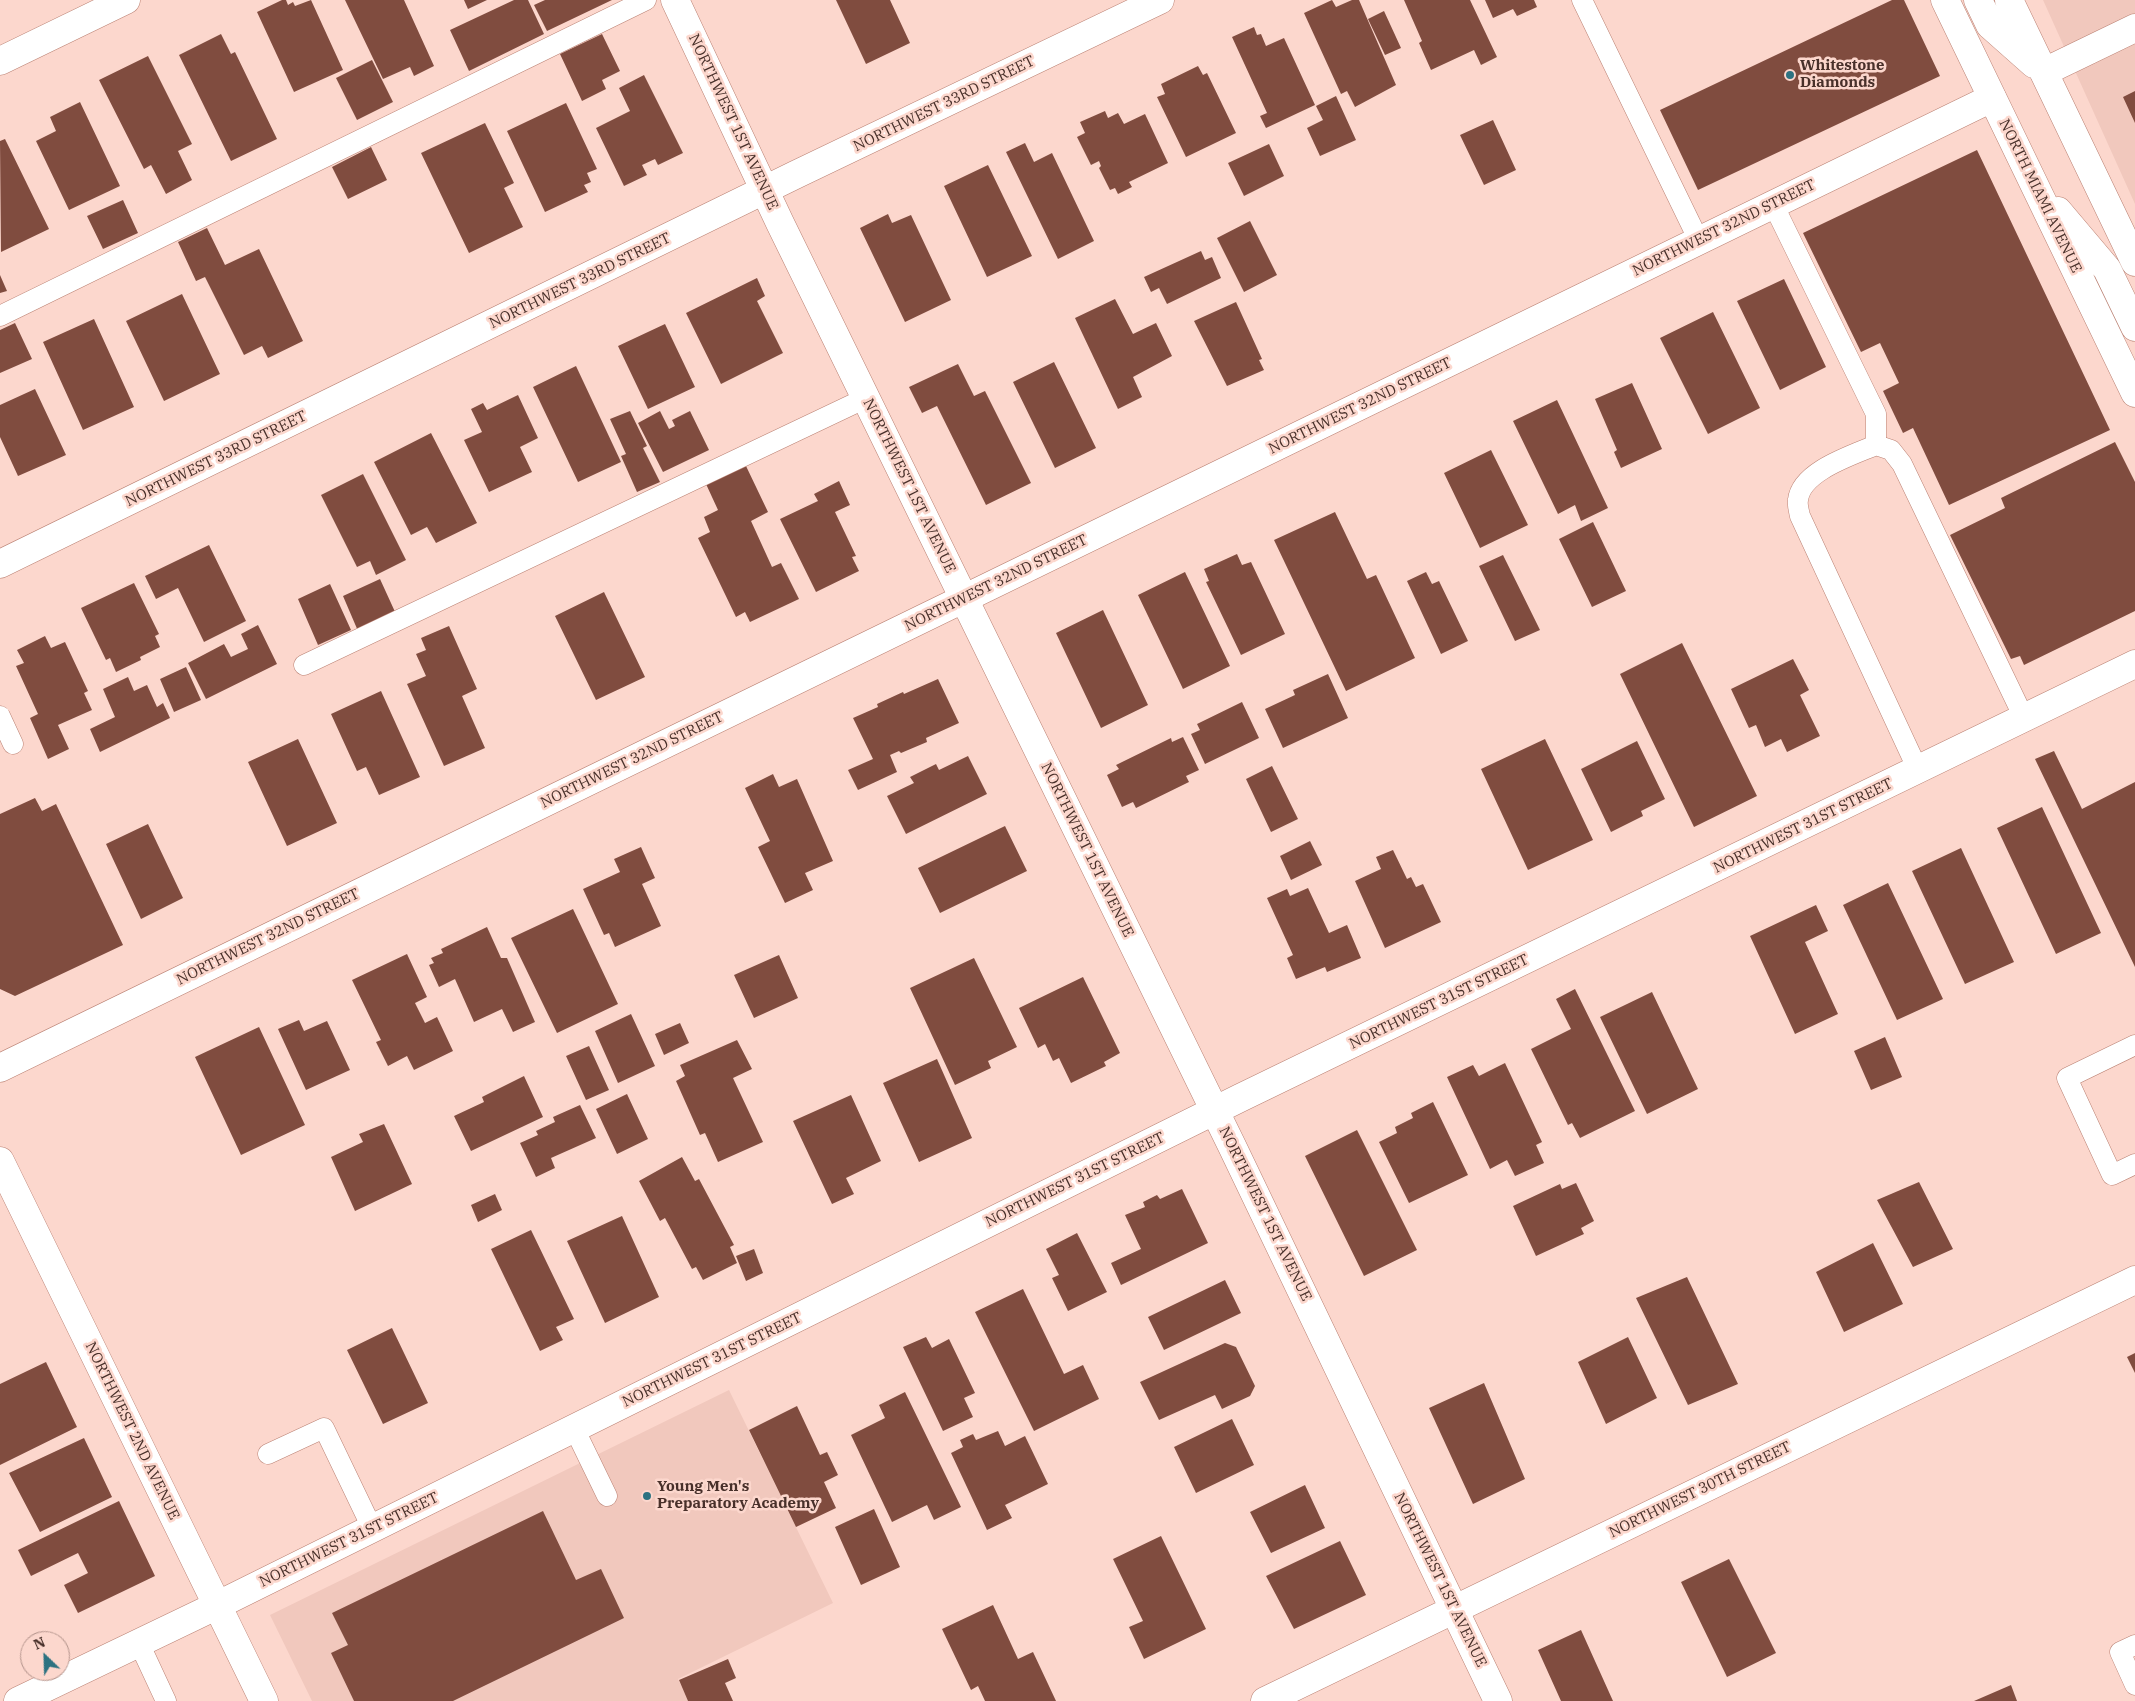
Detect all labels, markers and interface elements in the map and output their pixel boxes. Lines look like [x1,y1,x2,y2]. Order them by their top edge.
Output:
street label: NORTHWEST 1ST AVENUE [684,31,782,213]
street label: NORTHWEST 33RD STREET [850,52,1038,156]
place label: Whitestone Diamonds [1800,57,1885,92]
marker: Whitestone Diamonds [1784,69,1796,81]
street label: NORTH MIAMI AVENUE [1995,116,2085,276]
street label: NORTHWEST 32ND STREET [1630,176,1818,280]
street label: NORTHWEST 33RD STREET [486,229,674,333]
street label: NORTHWEST 32ND STREET [1266,354,1454,458]
street label: NORTHWEST 1ST AVENUE [859,396,959,576]
street label: NORTHWEST 33RD STREET [122,407,310,511]
street label: NORTHWEST 32ND STREET [902,531,1090,635]
street label: NORTHWEST 32ND STREET [538,708,726,812]
street label: NORTHWEST 1ST AVENUE [1037,760,1137,940]
street label: NORTHWEST 31ST STREET [1710,775,1896,877]
street label: NORTHWEST 32ND STREET [174,885,362,989]
street label: NORTHWEST 31ST STREET [1346,951,1532,1053]
street label: NORTHWEST 1ST AVENUE [1215,1124,1315,1304]
street label: NORTHWEST 31ST STREET [982,1129,1168,1231]
street label: NORTHWEST 31ST STREET [619,1309,805,1411]
street label: NORTHWEST 2ND AVENUE [81,1339,183,1523]
street label: NORTHWEST 30TH STREET [1606,1438,1794,1542]
place label: Young Men's Preparatory Academy [657,1478,819,1513]
street label: NORTHWEST 31ST STREET [256,1489,442,1591]
marker: Young Men's Preparatory Academy [641,1490,653,1502]
street label: NORTHWEST 1ST AVENUE [1390,1490,1490,1670]
north arrow [20,1631,70,1681]
text: N [31,1633,48,1654]

